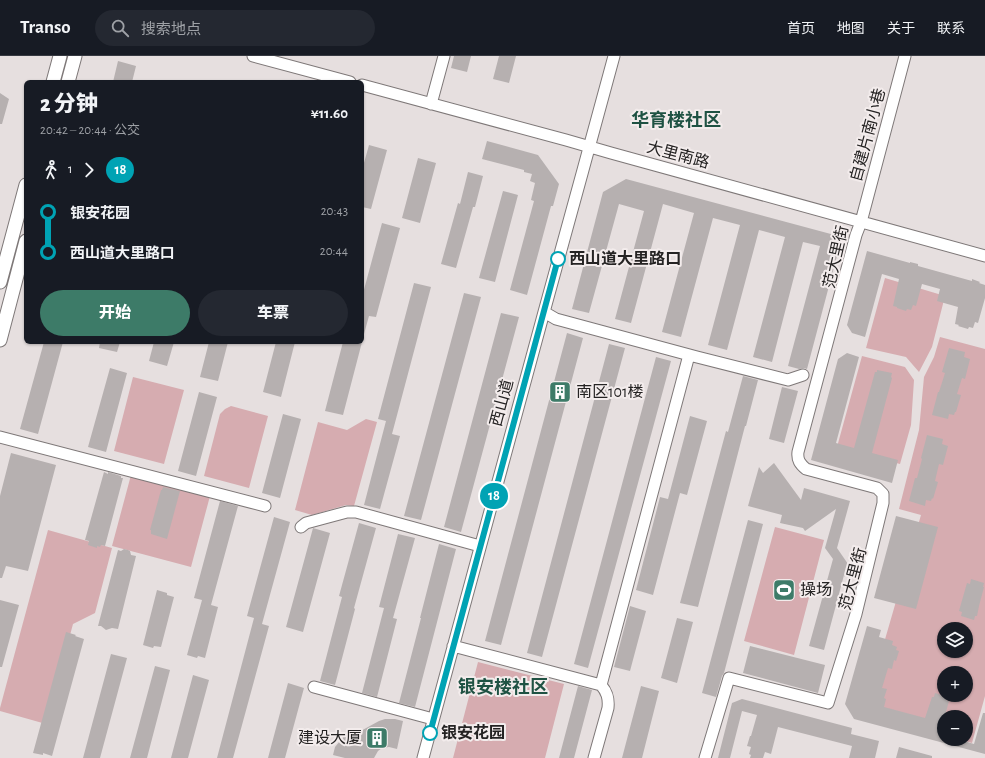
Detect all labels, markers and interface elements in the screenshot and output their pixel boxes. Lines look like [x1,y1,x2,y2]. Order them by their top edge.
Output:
search box [95,10,375,46]
icon: search [109,17,131,39]
text: Transo [20,18,71,37]
text: 搜索地点 [141,22,201,37]
text: 首页 [787,22,815,36]
text: 地图 [837,22,865,36]
text: 关于 [887,22,915,36]
text: 联系 [937,22,965,36]
street label: 自建片南小巷 [847,86,888,183]
text: 2 分钟 [40,93,98,115]
text: ¥11.60 [311,106,348,121]
district label: 华育楼社区 [631,110,721,130]
text: 20:42 – 20:44 · 公交 [40,124,140,137]
street label: 大里南路 [645,138,711,171]
icon: walk [40,159,62,181]
icon: forward [78,159,100,181]
text: 1 [68,163,72,176]
text: 18 [114,163,126,177]
text: 20:43 [321,205,348,218]
text: 银安花园 [70,206,130,221]
street label: 范大里街 [820,224,851,290]
text: 20:44 [320,245,348,258]
text: 西山道大里路口 [70,246,175,261]
place label: 西山道大里路口 [569,250,681,267]
marker: 西山道大里路口 [550,251,566,267]
button: 开始 [40,290,190,336]
button: 车票 [198,290,348,336]
street label: 西山道 [487,377,516,428]
building icon: 南区101楼 [547,379,573,405]
place label: 南区101楼 [576,384,643,400]
line badge: 18 [476,483,512,509]
text: 18 [488,489,500,503]
street label: 范大里街 [836,546,869,612]
sports icon: 操场 [771,577,797,603]
place label: 操场 [800,581,832,598]
map controls [937,622,973,746]
button: layers [937,622,973,658]
button: + [937,666,973,702]
district label: 银安楼社区 [458,677,548,697]
button: − [937,710,973,746]
place label: 银安花园 [441,724,505,741]
building icon: 建设大厦 [364,725,390,751]
marker: 银安花园 [422,725,438,741]
place label: 建设大厦 [298,729,362,746]

